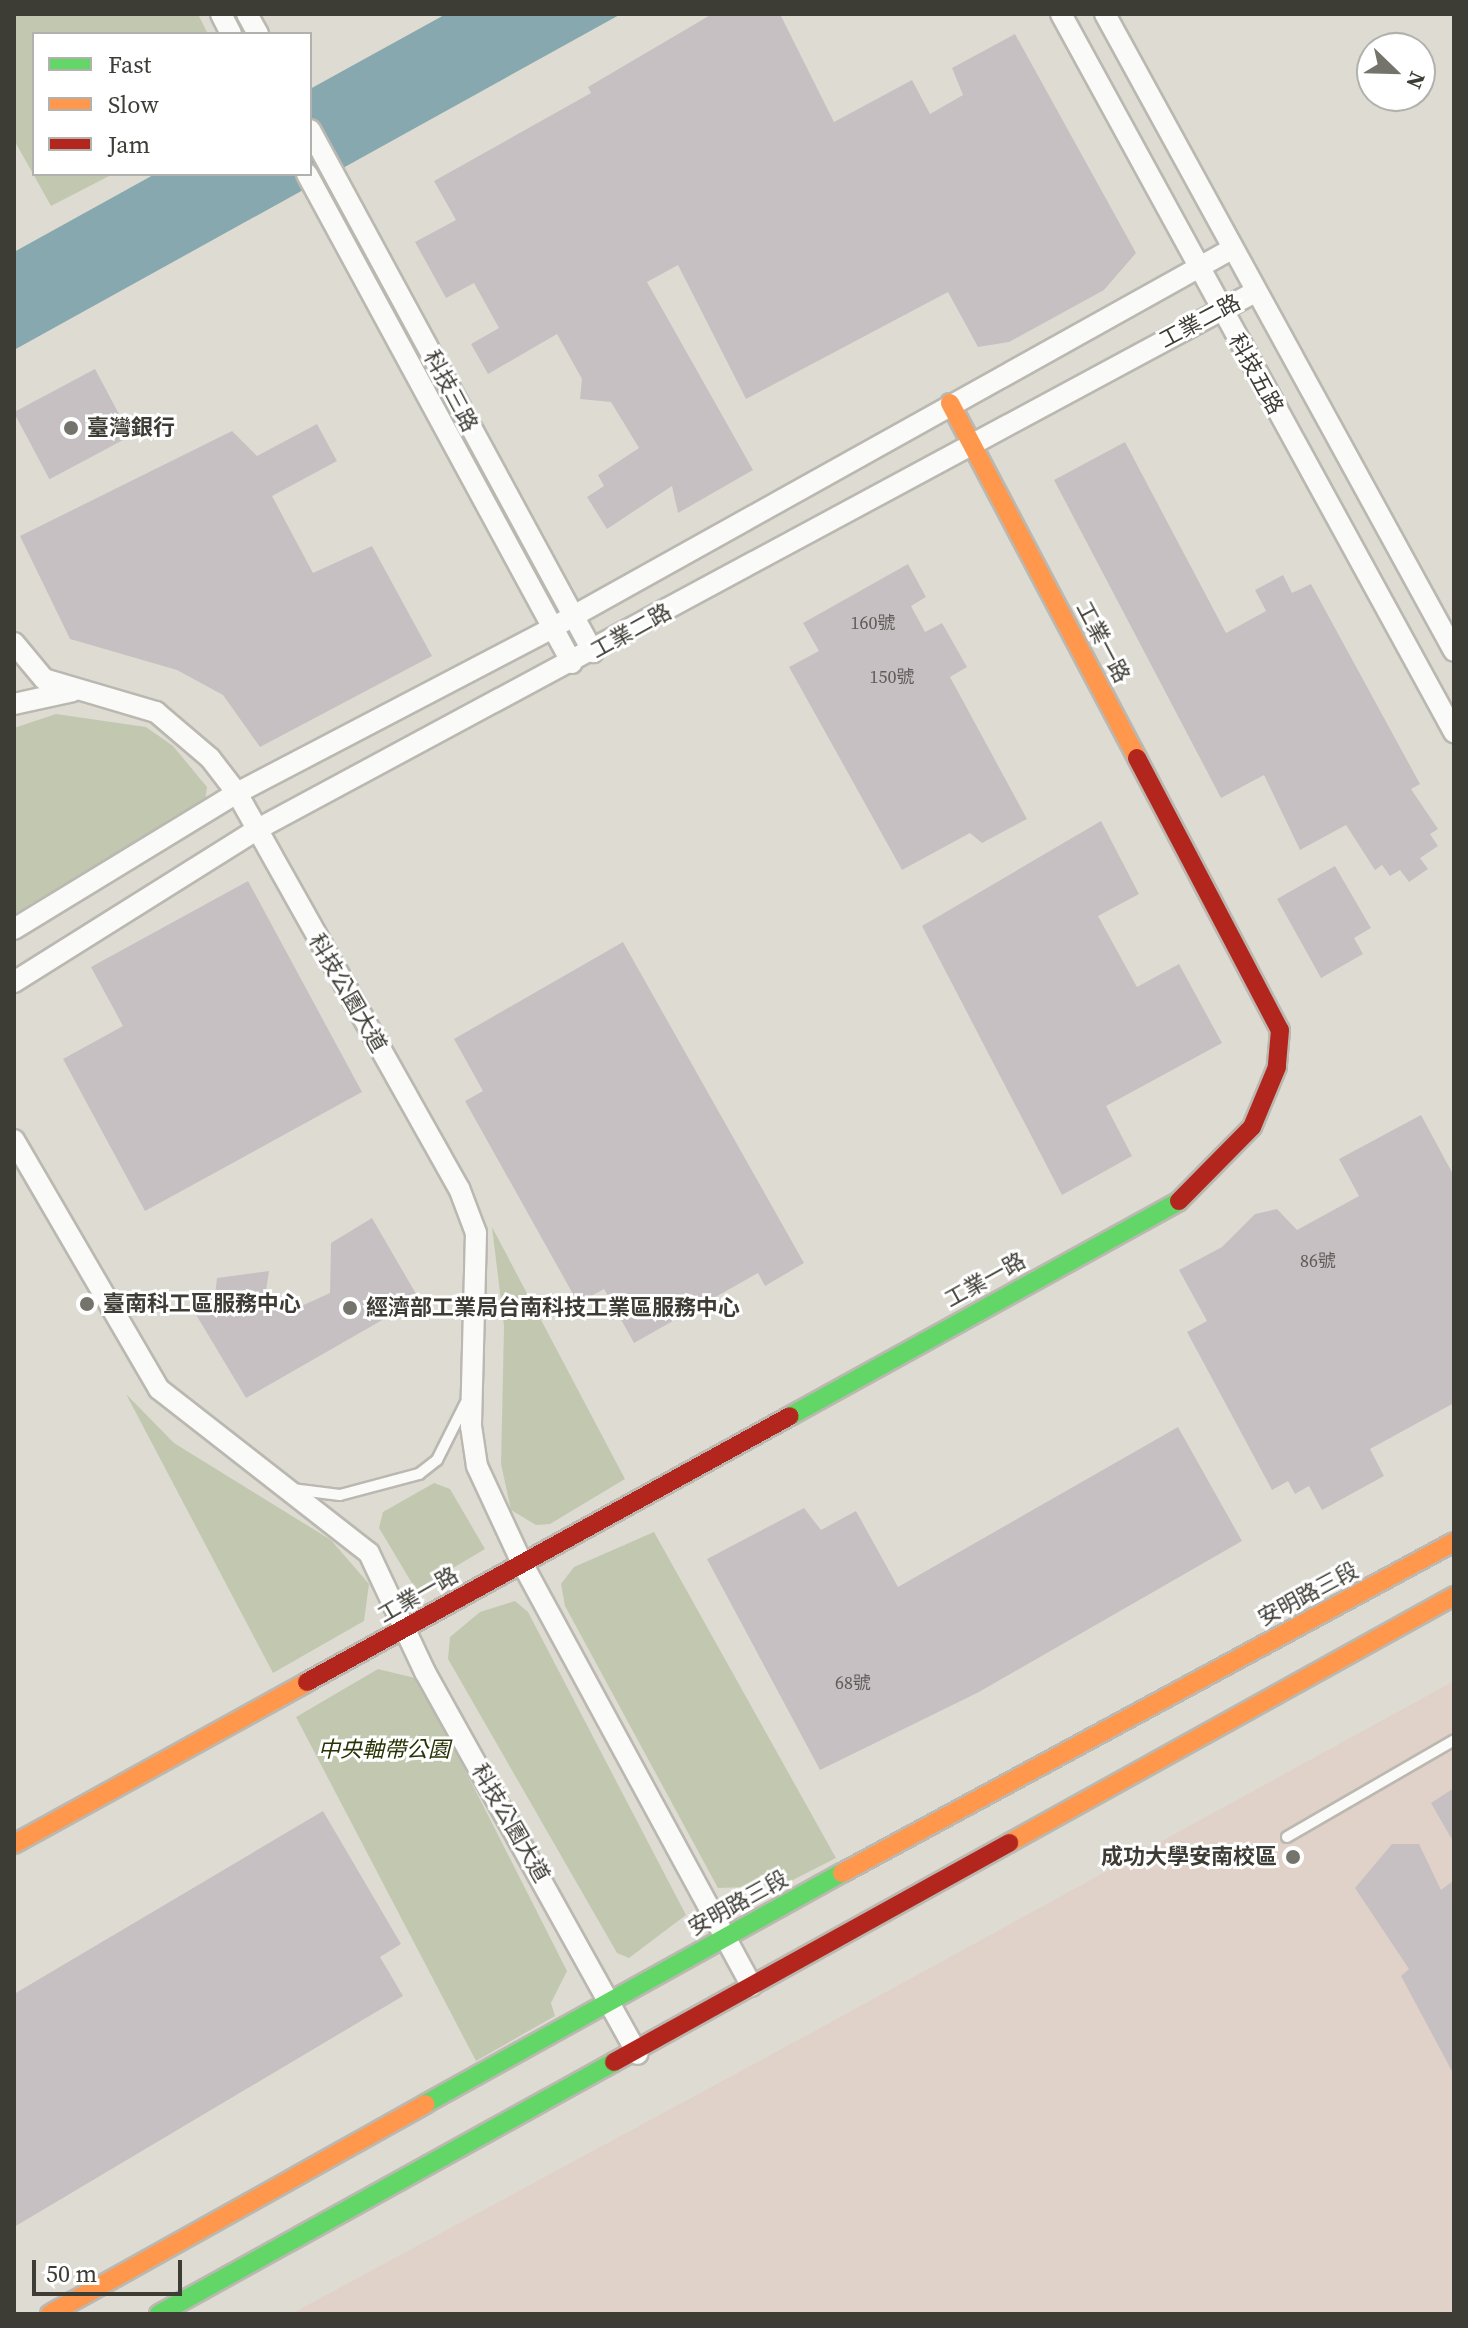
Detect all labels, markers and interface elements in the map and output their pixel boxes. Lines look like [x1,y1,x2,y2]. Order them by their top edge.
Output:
legend [32,32,312,176]
north arrow [1356,32,1436,112]
text: Fast [108,48,151,81]
text: N [1399,67,1433,94]
text: Slow [108,88,159,121]
text: Jam [108,128,150,161]
street label: 工業二路 [1155,289,1245,353]
street label: 科技五路 [1223,329,1289,419]
street label: 科技三路 [419,346,483,436]
place label: 臺灣銀行 [87,415,175,441]
marker: 臺灣銀行 [62,419,80,437]
street label: 工業一路 [1071,597,1135,687]
street label: 工業二路 [586,598,676,664]
house number: 160號 [851,612,895,634]
house number: 150號 [870,666,914,688]
street label: 科技公園大道 [304,929,392,1057]
street label: 工業一路 [940,1247,1030,1313]
house number: 86號 [1300,1250,1336,1272]
place label: 臺南科工區服務中心 [103,1291,301,1317]
marker: 臺南科工區服務中心 [78,1295,96,1313]
place label: 經濟部工業局台南科技工業區服務中心 [366,1295,740,1321]
marker: 經濟部工業局台南科技工業區服務中心 [341,1299,359,1317]
street label: 安明路三段 [1253,1557,1363,1631]
street label: 工業一路 [373,1562,463,1628]
house number: 68號 [835,1672,871,1694]
park label: 中央軸帶公園 [318,1737,450,1763]
street label: 科技公園大道 [467,1759,555,1887]
place label: 成功大學安南校區 [1101,1844,1277,1870]
marker: 成功大學安南校區 [1284,1848,1302,1866]
street label: 安明路三段 [683,1865,793,1941]
scale bar [36,2244,186,2294]
text: 50 m [46,2257,97,2290]

